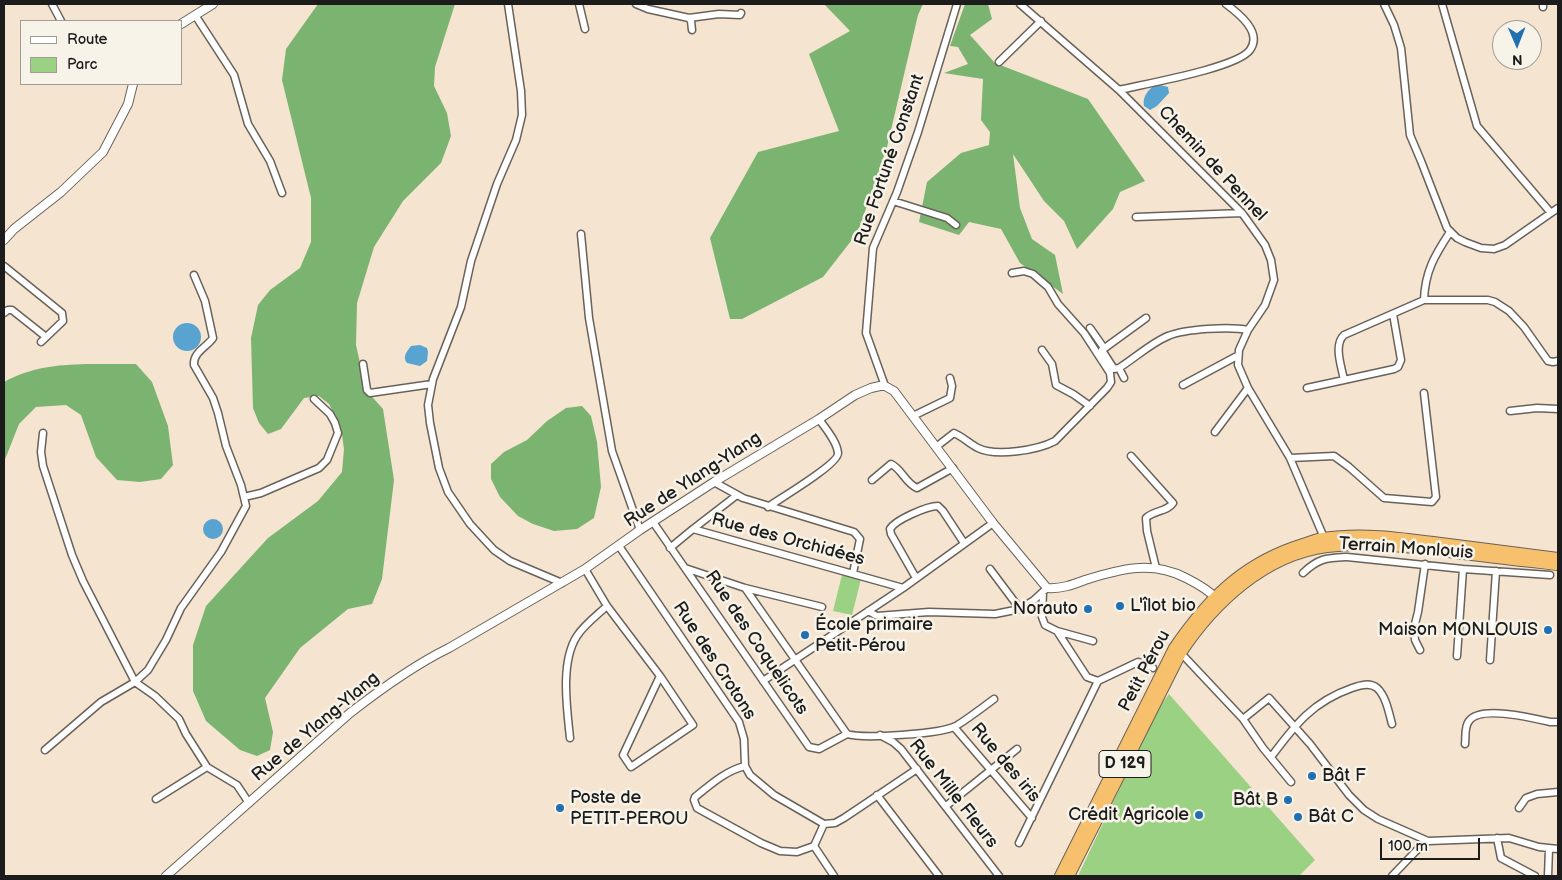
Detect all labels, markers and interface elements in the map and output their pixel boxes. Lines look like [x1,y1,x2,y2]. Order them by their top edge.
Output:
legend [20,20,182,85]
north arrow [1492,20,1542,70]
text: Route [67,30,107,49]
text: N [1512,51,1523,68]
text: Parc [67,55,97,74]
street label: Rue Fortuné Constant [851,72,929,248]
street label: Chemin de Pennel [1153,102,1271,226]
street label: Rue de Ylang-Ylang [620,428,766,532]
street label: Rue des Orchidées [709,509,867,571]
street label: Terrain Monlouis [1338,534,1474,564]
street label: Rue des Coquelicots [700,567,812,719]
place label: L'îlot bio [1130,595,1196,617]
street label: Rue des Crotons [668,598,760,724]
place label: Norauto [1013,598,1078,620]
marker: L'îlot bio [1114,600,1126,612]
marker: Norauto [1082,603,1094,615]
place label: École primaire Petit-Pérou [815,614,933,656]
place label: Maison MONLOUIS [1378,619,1538,641]
marker: Maison MONLOUIS [1542,624,1554,636]
street label: Petit Pérou [1115,627,1175,715]
marker: École primaire Petit-Pérou [799,629,811,641]
street label: Rue de Ylang-Ylang [248,668,384,786]
street label: Rue des iris [966,719,1044,807]
street label: Rue Mille Fleurs [904,735,1002,853]
road number: D 129 [1099,751,1151,778]
place label: Bât F [1322,765,1366,787]
marker: Bât F [1306,770,1318,782]
place label: Poste de PETIT-PEROU [570,787,688,830]
place label: Bât B [1233,789,1278,811]
marker: Bât B [1282,794,1294,806]
marker: Poste de PETIT-PEROU [554,802,566,814]
place label: Crédit Agricole [1068,804,1189,826]
place label: Bât C [1308,806,1354,828]
marker: Crédit Agricole [1193,809,1205,821]
marker: Bât C [1292,811,1304,823]
scale bar [1382,828,1482,860]
text: 100 m [1388,837,1428,856]

